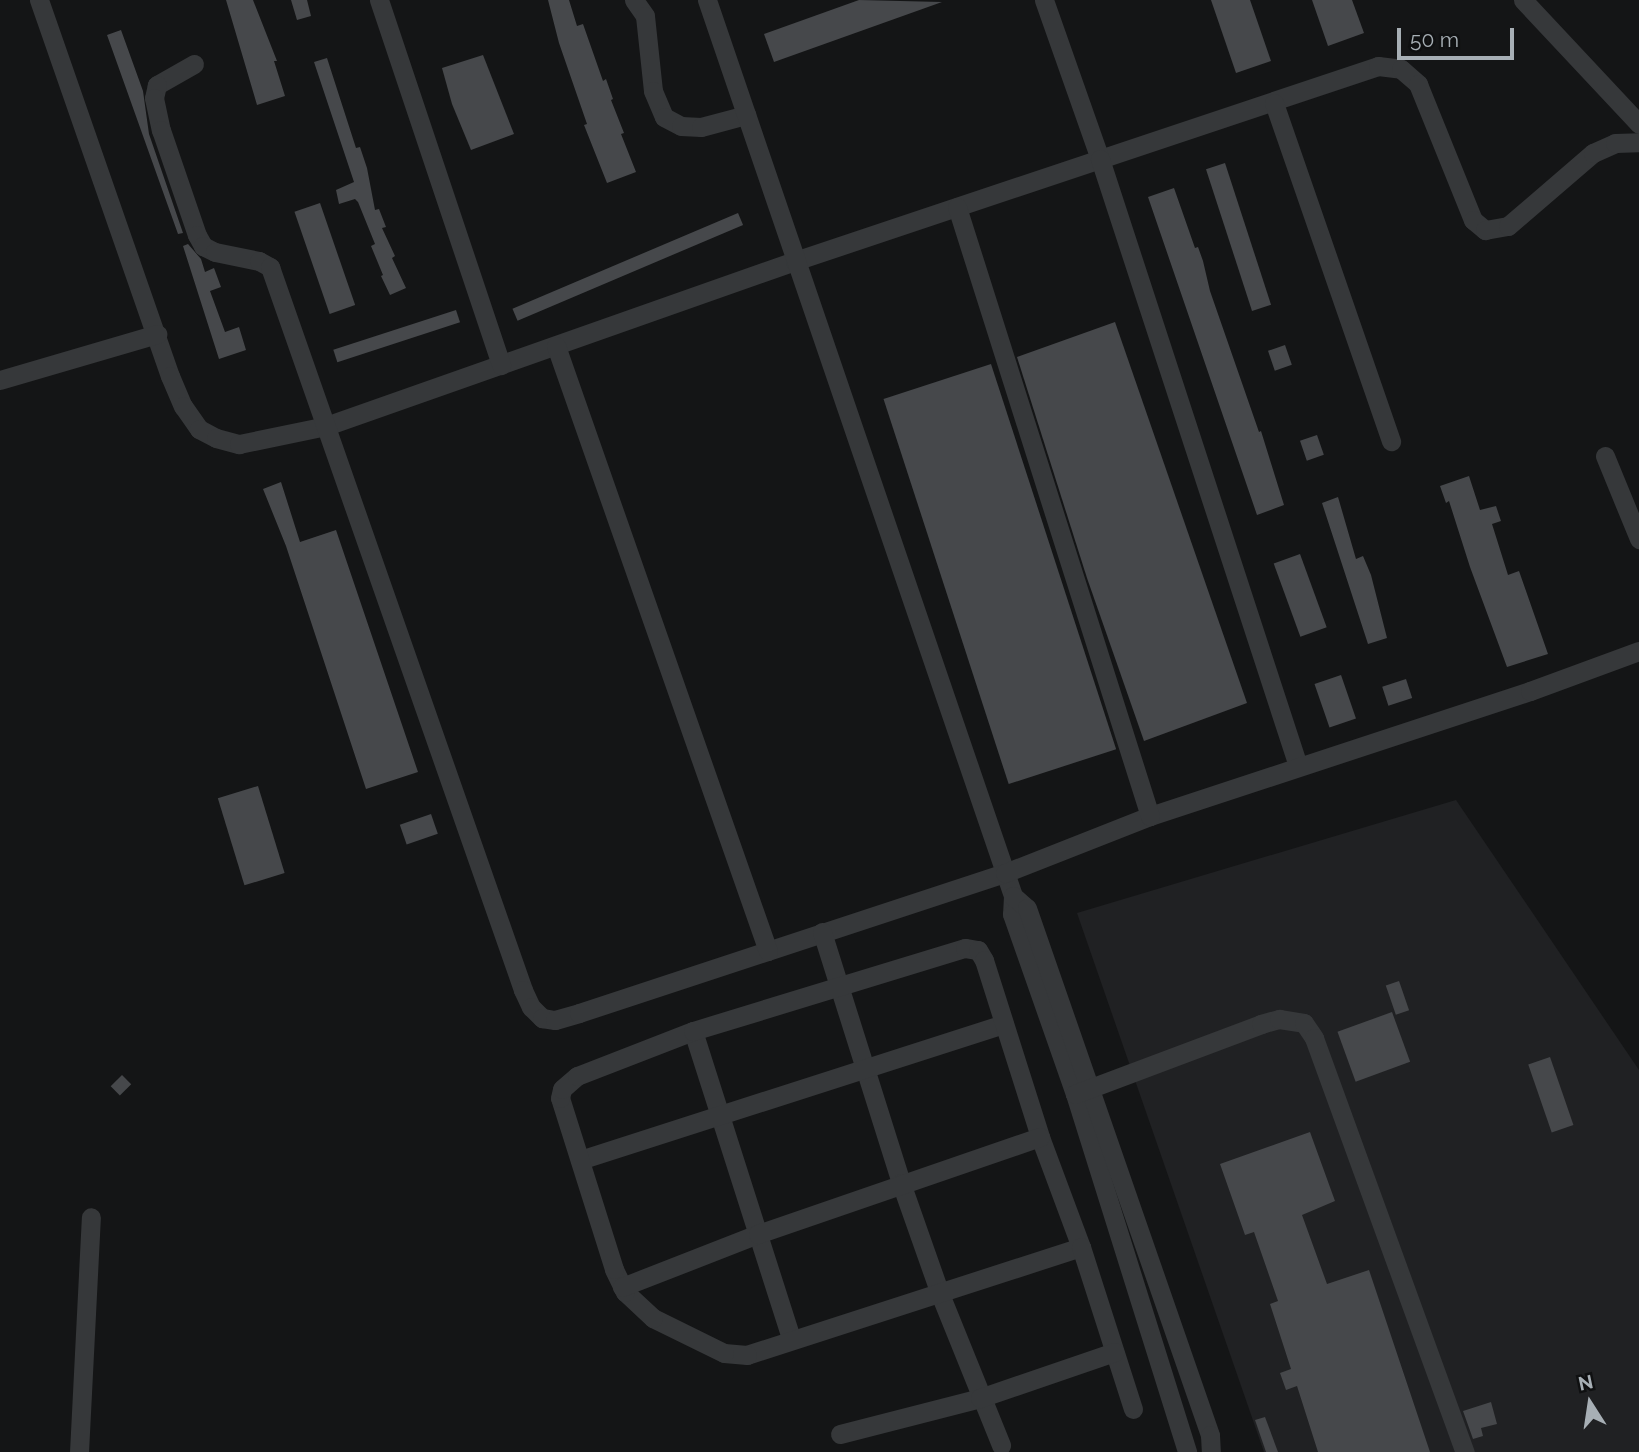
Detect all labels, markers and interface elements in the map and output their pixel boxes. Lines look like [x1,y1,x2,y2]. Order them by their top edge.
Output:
scale bar [1401,14,1518,58]
text: 50 m [1410,27,1459,52]
north arrow [1555,1368,1625,1438]
text: N [1576,1370,1595,1395]

